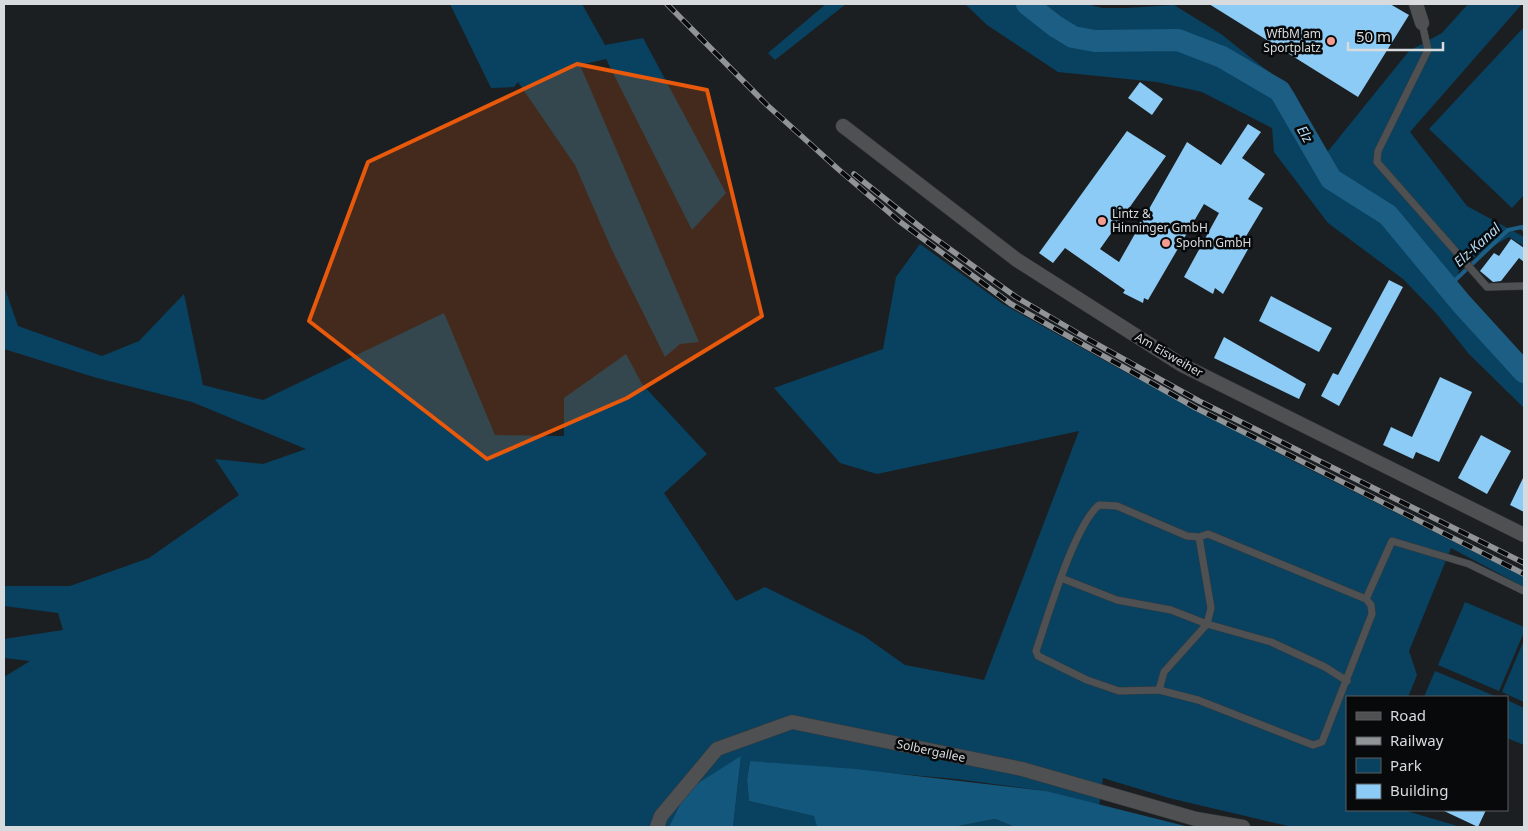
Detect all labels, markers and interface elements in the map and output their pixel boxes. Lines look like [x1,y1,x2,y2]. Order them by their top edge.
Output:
scale bar [1348,20,1443,52]
place label: WfbM am Sportplatz [1263,25,1321,56]
text: 50 m [1356,26,1391,46]
marker: WfbM am Sportplatz [1325,35,1337,47]
water label: Elz [1293,122,1318,147]
place label: Lintz & Hinninger GmbH [1112,205,1208,236]
marker: Lintz & Hinninger GmbH [1096,215,1108,227]
water label: Elz-Kanal [1449,218,1504,271]
place label: Spohn GmbH [1176,234,1251,251]
marker: Spohn GmbH [1160,237,1172,249]
street label: Am Eisweiher [1132,328,1206,381]
legend [1346,696,1508,811]
text: Road [1390,705,1426,725]
text: Railway [1390,730,1444,750]
street label: Solbergallee [895,735,967,766]
text: Park [1390,755,1422,775]
text: Building [1390,780,1448,800]

